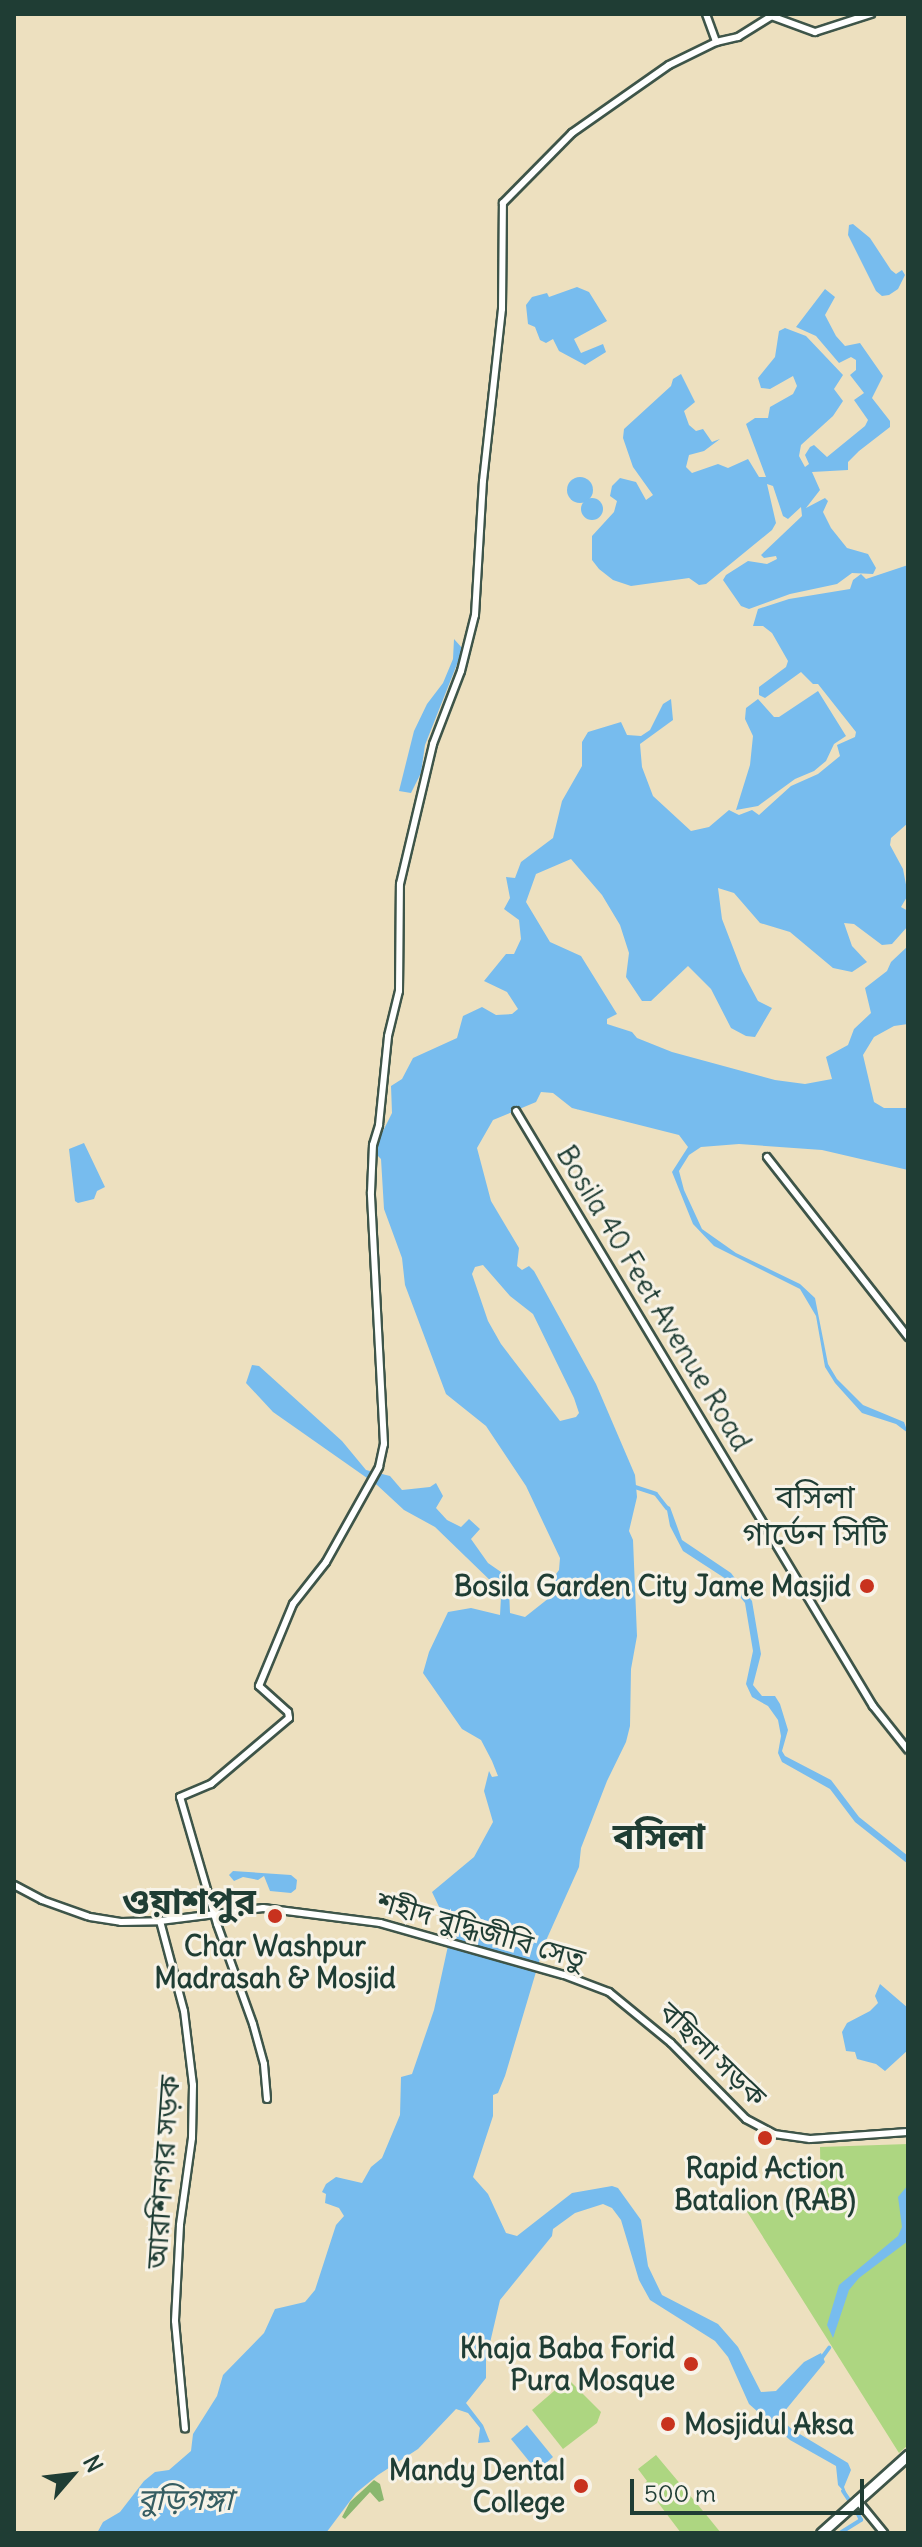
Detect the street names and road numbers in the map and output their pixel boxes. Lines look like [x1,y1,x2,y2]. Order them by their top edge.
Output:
street label: Bosila 40 Feet Avenue Road [549,1139,759,1457]
street label: শহীদ বুদ্ধিজীবি সেতু [373,1884,589,1976]
street label: বছিলা সড়ক [653,1995,773,2113]
street label: আরশিনগর সড়ক [139,2074,187,2270]

